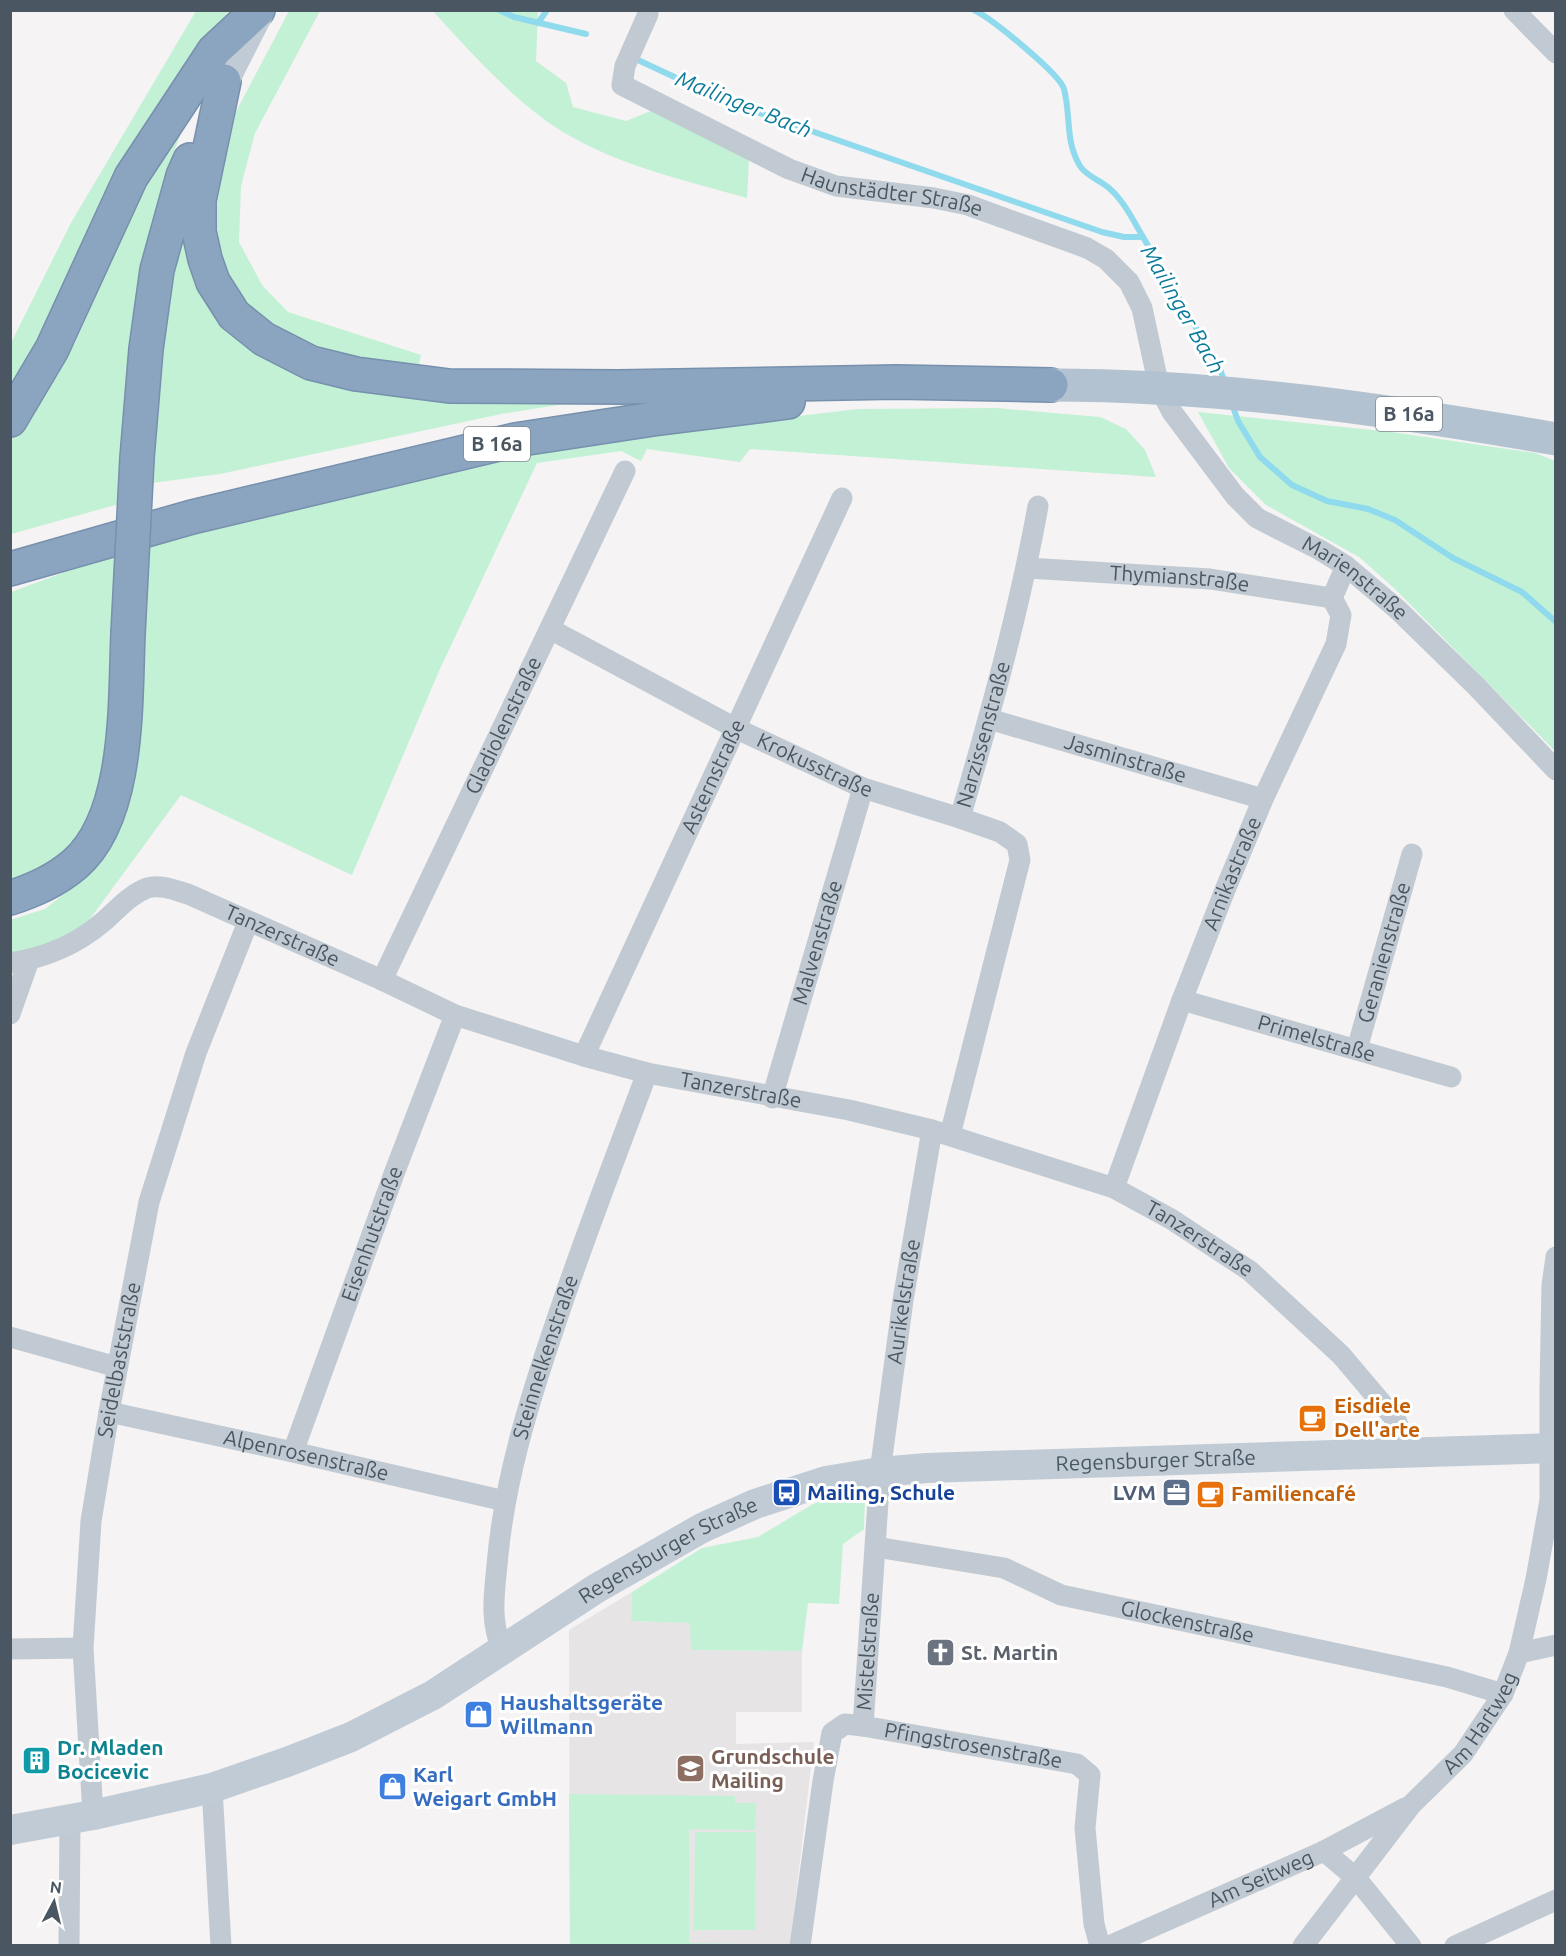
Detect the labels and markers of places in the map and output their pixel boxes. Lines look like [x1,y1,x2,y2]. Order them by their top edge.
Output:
place label: Eisdiele Dell'arte [1334,1393,1420,1441]
cafe icon: Eisdiele Dell'arte [1297,1402,1329,1434]
bus stop icon: Mailing, Schule [770,1477,802,1509]
office icon: LVM [1161,1477,1193,1509]
cafe icon: Familiencafé [1194,1478,1226,1510]
place label: Mailing, Schule [807,1480,955,1504]
place label: LVM [1113,1480,1156,1504]
place label: Familiencafé [1231,1481,1356,1505]
church icon: St. Martin [924,1637,956,1669]
place label: St. Martin [961,1640,1058,1664]
place label: Haushaltsgeräte Willmann [500,1690,663,1738]
shop icon: Haushaltsgeräte Willmann [463,1699,495,1731]
place label: Dr. Mladen Bocicevic [57,1735,164,1783]
building icon: Dr. Mladen Bocicevic [20,1744,52,1776]
place label: Grundschule Mailing [711,1744,835,1792]
school or university icon: Grundschule Mailing [674,1753,706,1785]
place label: Karl Weigart GmbH [413,1762,557,1810]
shop icon: Karl Weigart GmbH [376,1771,408,1803]

